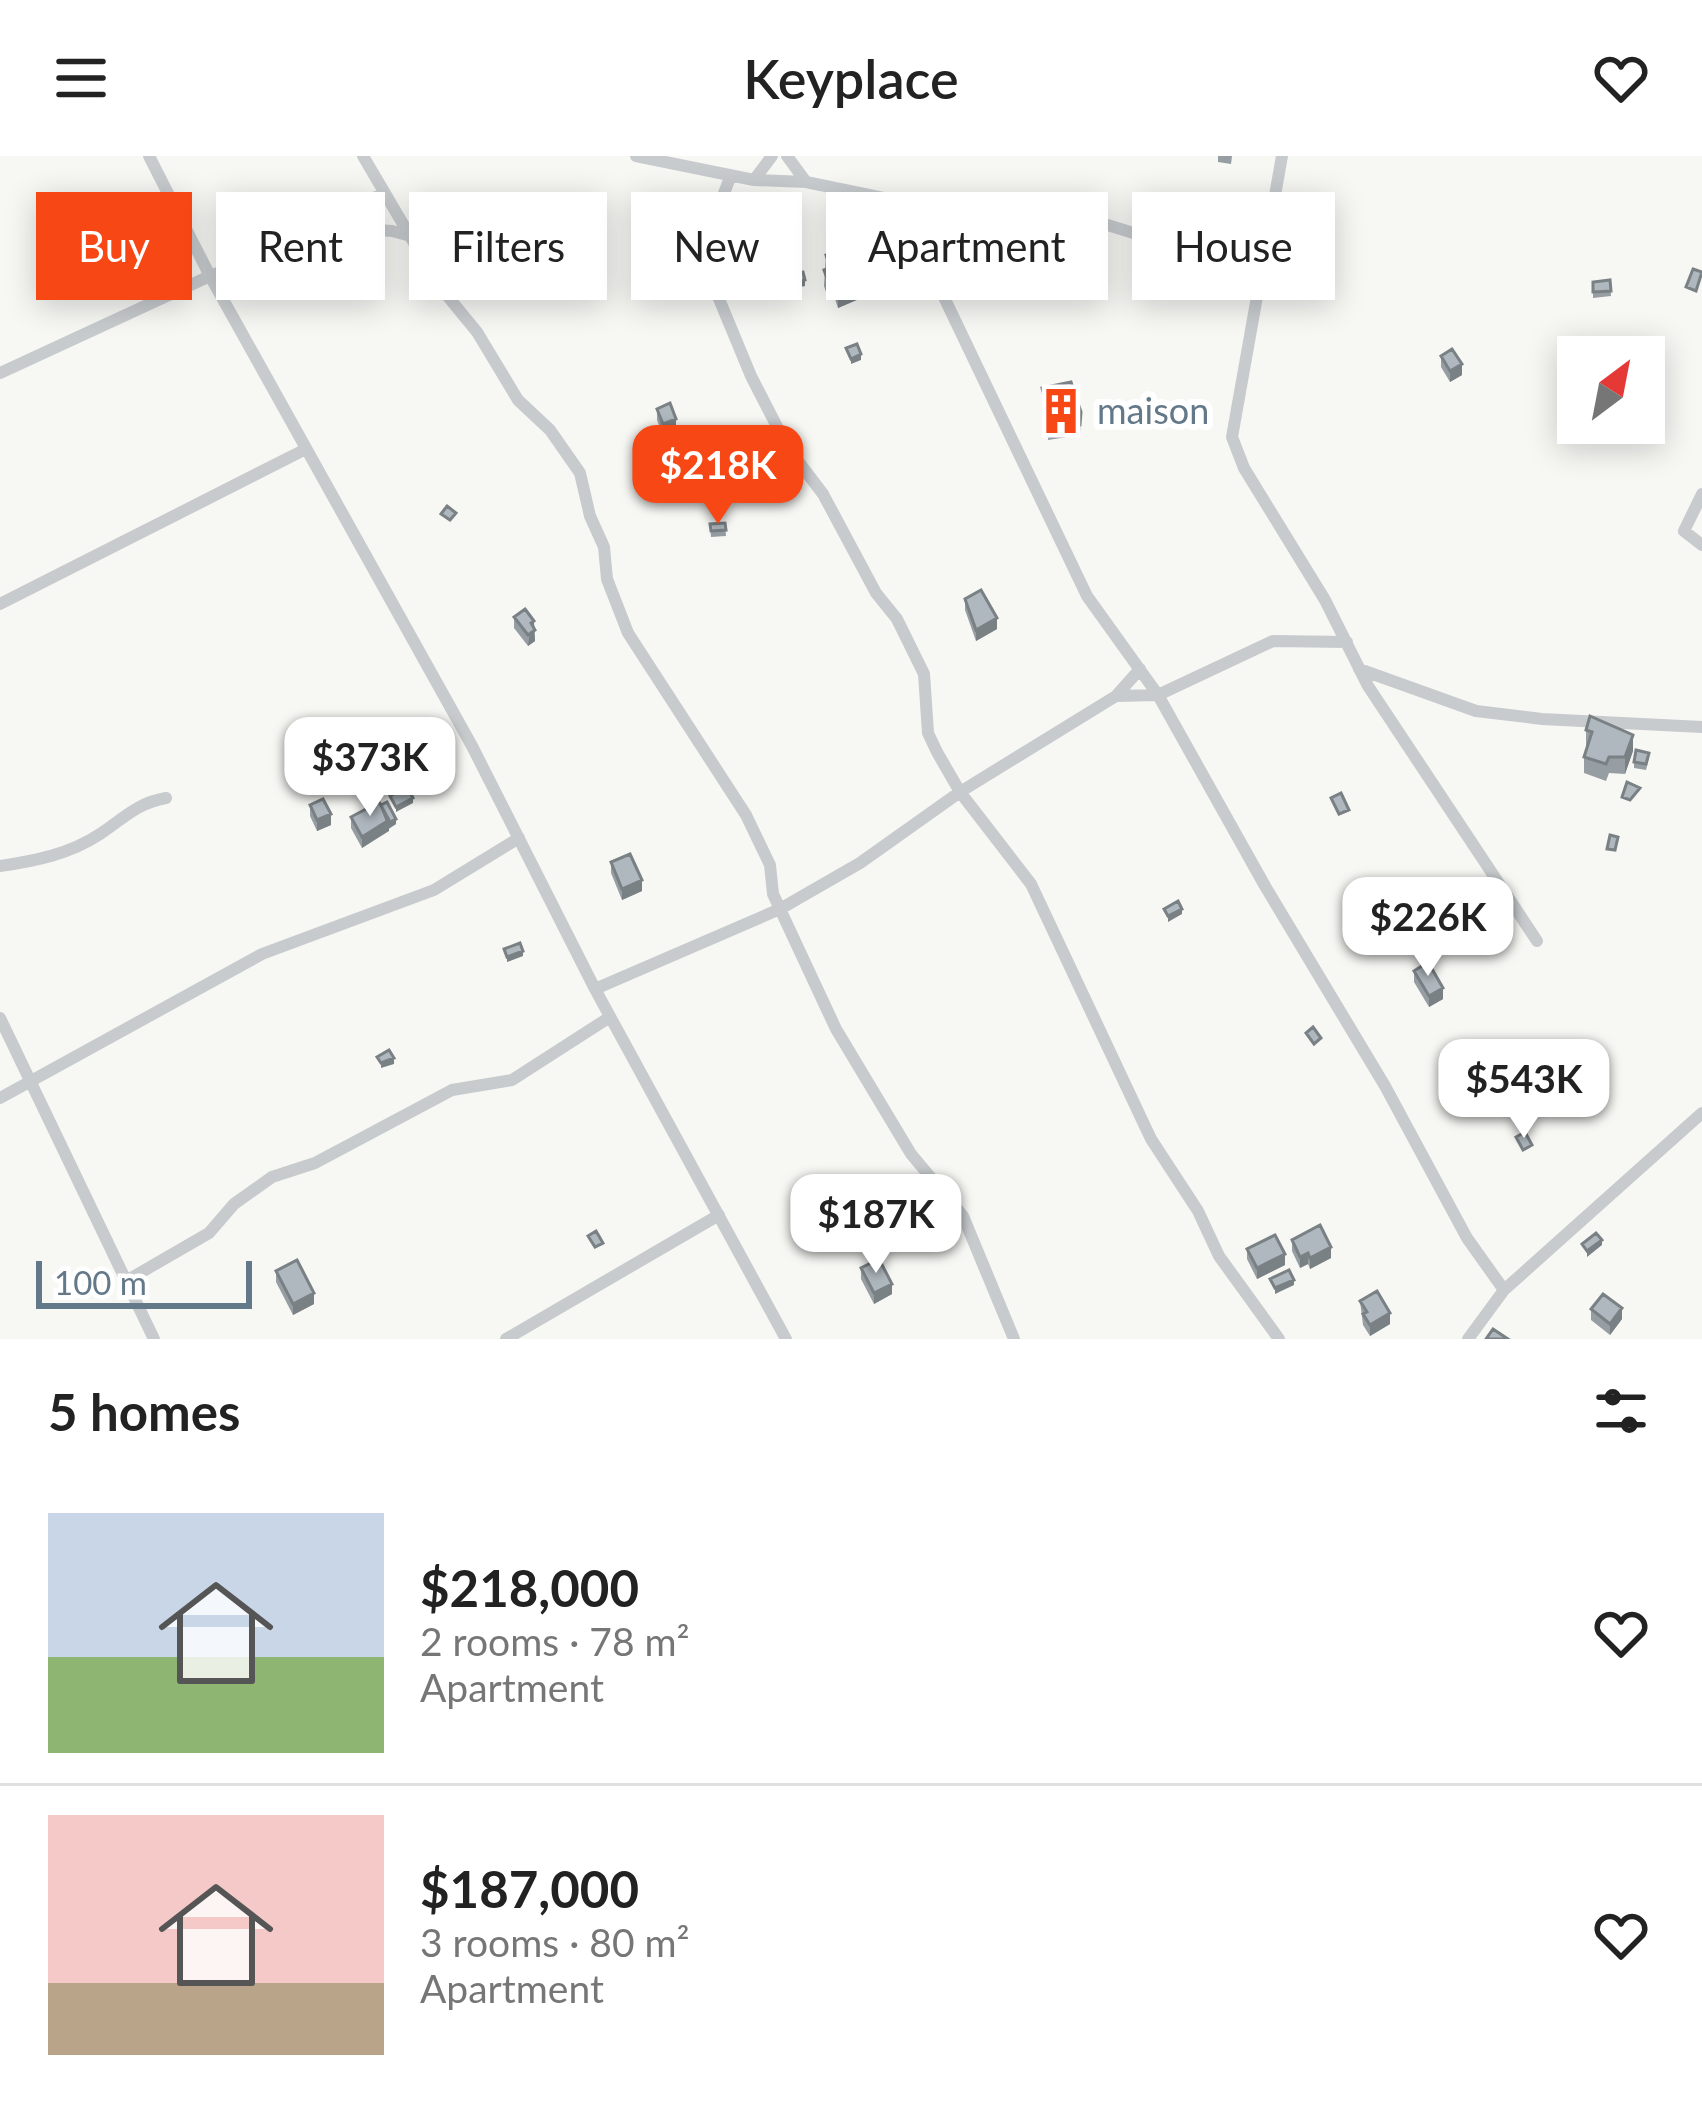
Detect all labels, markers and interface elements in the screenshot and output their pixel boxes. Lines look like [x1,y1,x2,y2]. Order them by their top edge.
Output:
icon: menu [48,45,114,111]
icon: heart [1588,45,1654,111]
text: Keyplace [743,46,959,111]
chip: Buy [36,192,192,300]
chip: Rent [216,192,385,300]
chip: Filters [409,192,607,300]
chip: New [631,192,802,300]
chip: Apartment [826,192,1108,300]
chip: House [1132,192,1335,300]
north arrow [1557,336,1665,444]
map controls [1557,336,1665,444]
building icon: maison [1036,386,1086,436]
place label: maison [1097,388,1209,432]
pin: $218K [634,425,802,527]
text: $218K [659,441,777,487]
pin: $373K [286,717,454,819]
text: $373K [311,733,429,779]
pin: $226K [1344,877,1512,979]
text: $226K [1369,893,1487,939]
pin: $543K [1440,1039,1608,1141]
text: $543K [1465,1055,1583,1101]
pin: $187K [792,1174,960,1276]
text: $187K [817,1190,935,1236]
scale bar [36,1255,252,1308]
text: 100 m [54,1262,147,1302]
icon: filters [1588,1378,1654,1444]
text: 5 homes [48,1381,240,1442]
text: $218,000 [420,1557,639,1618]
icon: home [144,1561,288,1705]
icon: heart [1588,1600,1654,1666]
text: 2 rooms · 78 m² [420,1618,690,1664]
text: Apartment [420,1664,604,1710]
text: $187,000 [420,1858,639,1919]
icon: home [144,1863,288,2007]
icon: heart [1588,1902,1654,1968]
text: 3 rooms · 80 m² [420,1919,690,1965]
text: Apartment [420,1965,604,2011]

